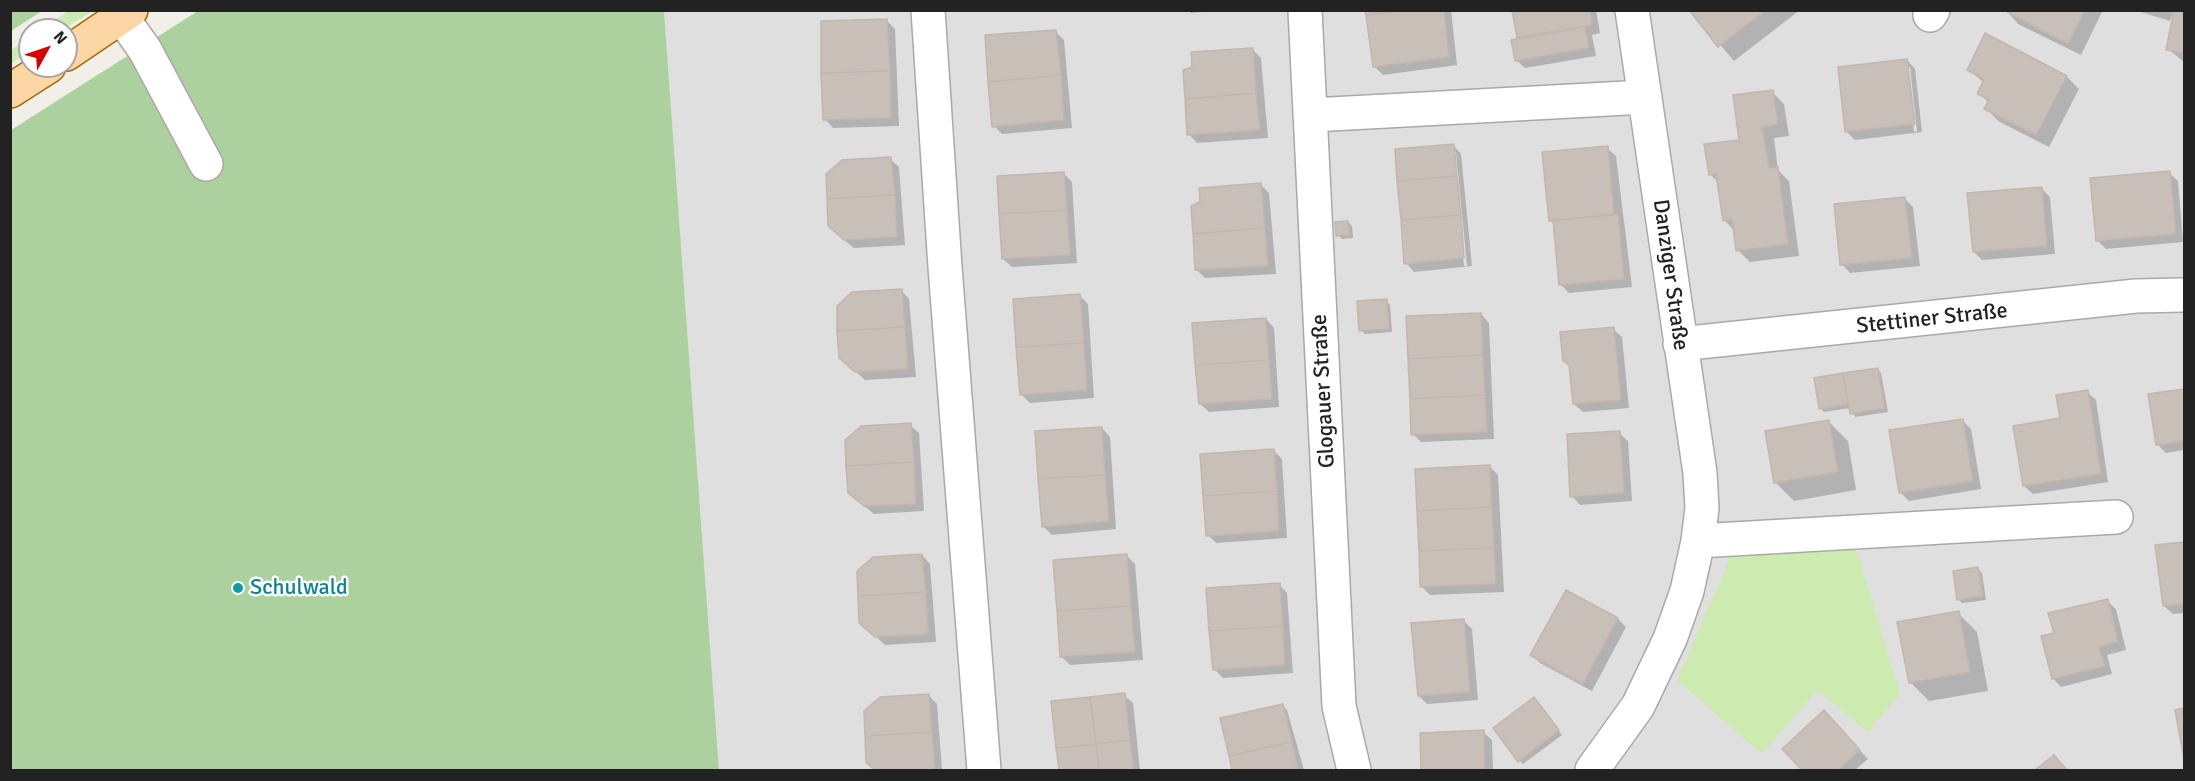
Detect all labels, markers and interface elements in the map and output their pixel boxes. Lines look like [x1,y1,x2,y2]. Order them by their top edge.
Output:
north arrow [18,18,78,78]
text: N [49,27,71,48]
street label: Danziger Straße [1646,198,1694,352]
street label: Stettiner Straße [1855,298,2009,340]
street label: Glogauer Straße [1307,313,1341,469]
place label: Schulwald [250,575,348,601]
marker: Schulwald [231,581,245,595]

